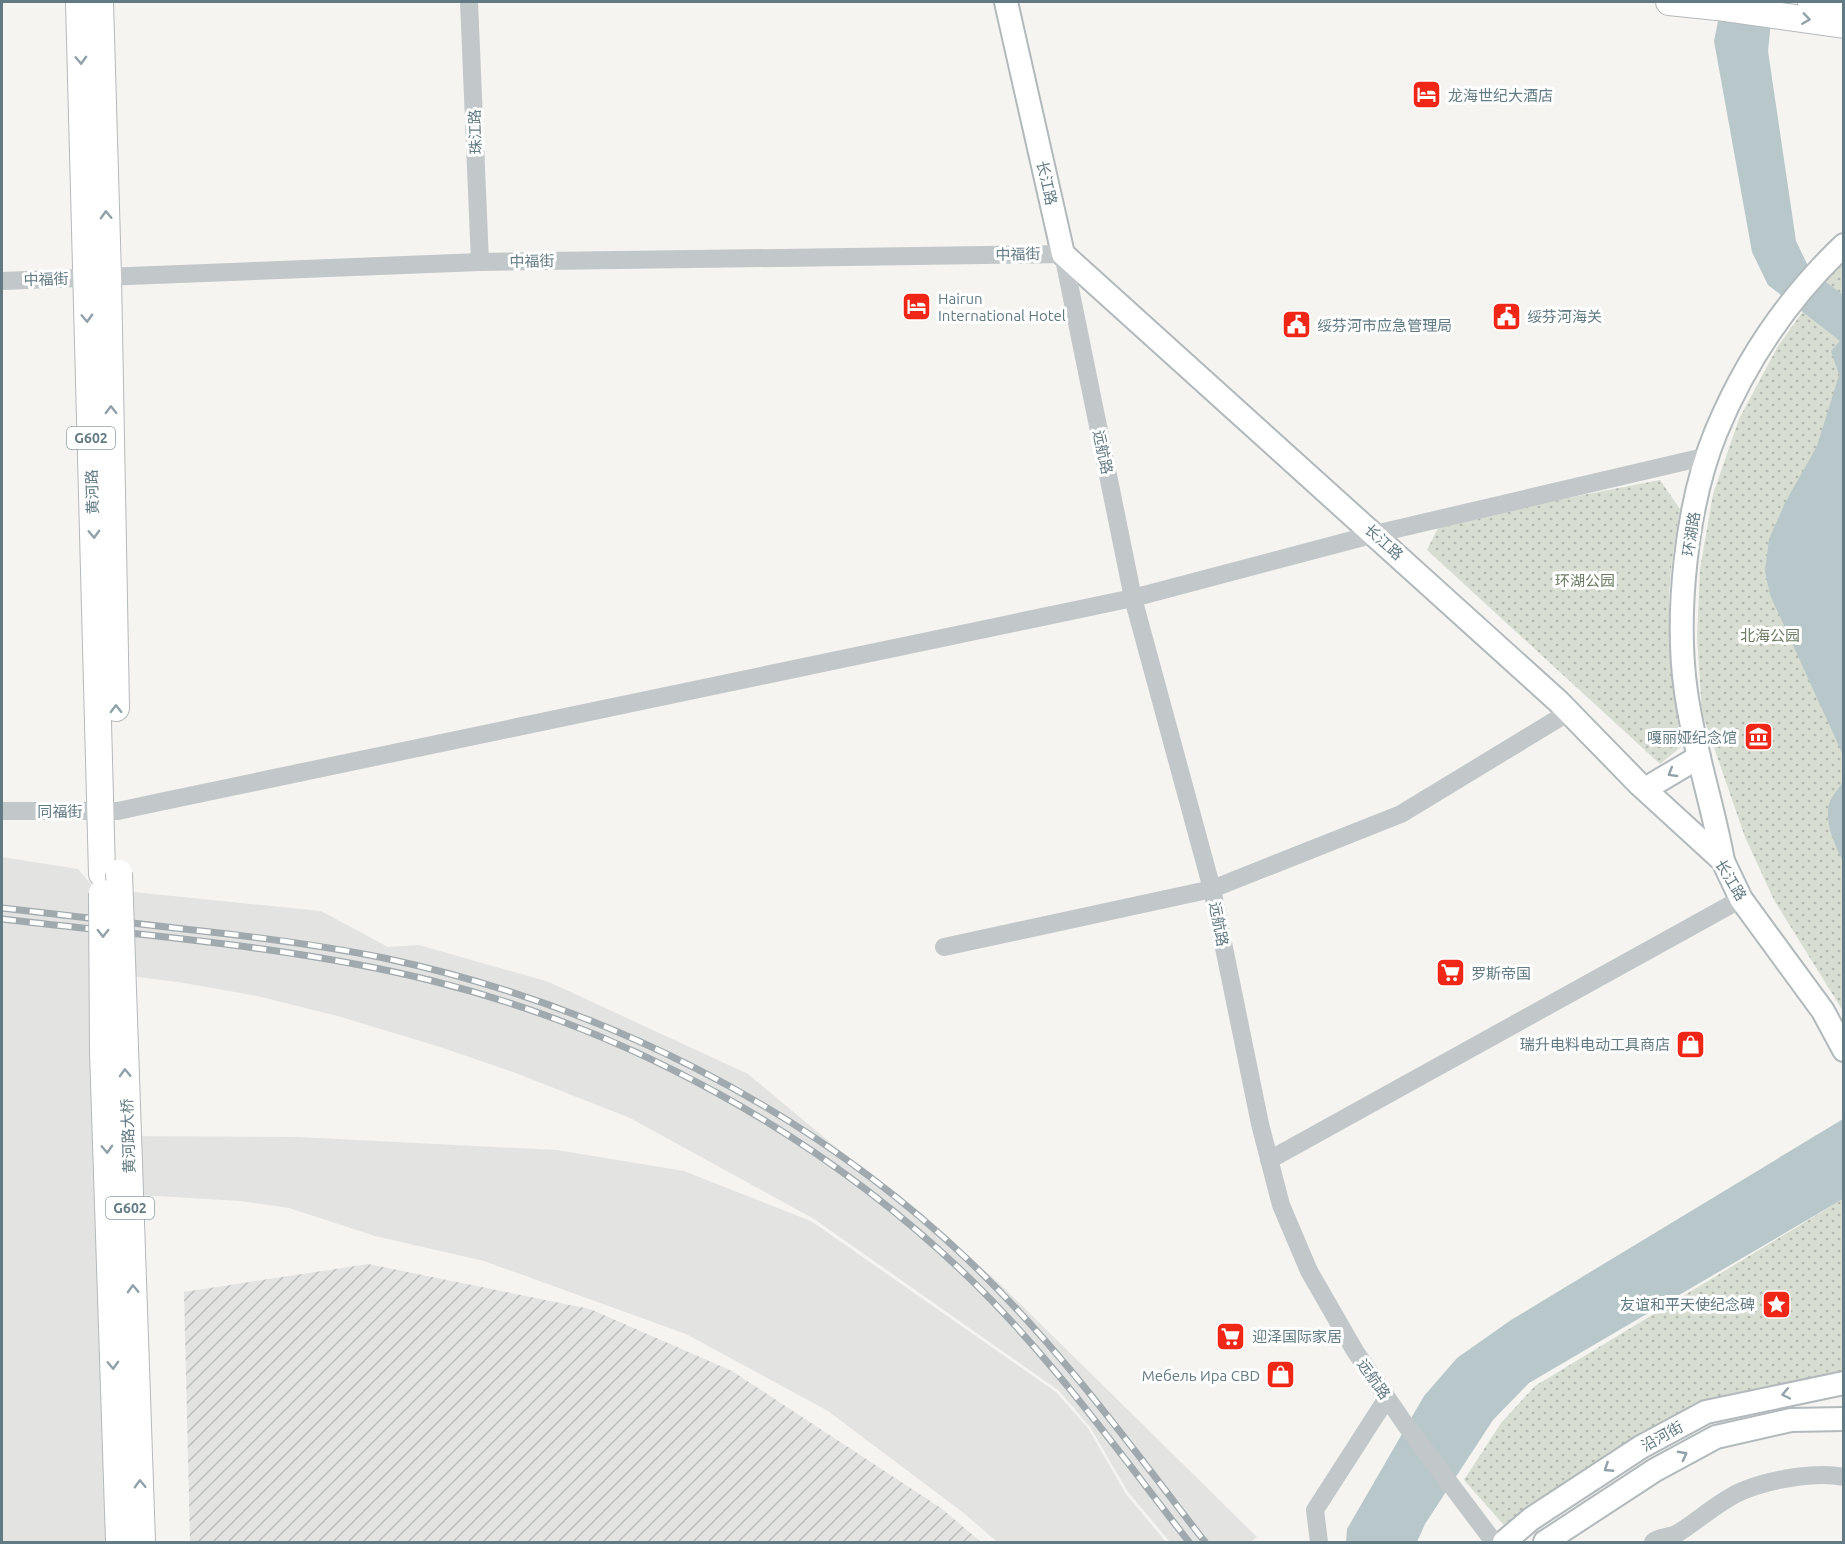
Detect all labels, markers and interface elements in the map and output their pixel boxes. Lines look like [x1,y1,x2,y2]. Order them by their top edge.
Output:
one-way arrow [1801,13,1810,25]
one-way arrow [75,55,88,64]
hotel icon: 龙海世纪大酒店 [1411,79,1443,111]
place label: 龙海世纪大酒店 [1448,87,1553,104]
street label: 珠江路 [466,109,484,155]
street label: 长江路 [1034,159,1060,207]
one-way arrow [100,210,113,219]
street label: 中福街 [995,245,1041,263]
street label: 中福街 [509,252,555,270]
street label: 中福街 [23,270,69,288]
place label: Hairun International Hotel [938,290,1066,324]
hotel icon: Hairun International Hotel [901,291,933,323]
public building icon: 绥芬河海关 [1490,300,1522,332]
place label: 绥芬河海关 [1527,308,1602,325]
public building icon: 绥芬河市应急管理局 [1280,309,1312,341]
one-way arrow [81,313,94,322]
place label: 绥芬河市应急管理局 [1317,317,1452,334]
one-way arrow [105,405,117,414]
road number: G602 [67,427,115,449]
street label: 远航路 [1090,428,1116,476]
street label: 黄河路 [83,469,101,515]
street label: 环湖路 [1679,510,1703,558]
street label: 长江路 [1362,521,1406,563]
one-way arrow [87,529,100,538]
park label: 环湖公园 [1555,572,1615,589]
park label: 北海公园 [1740,627,1800,644]
one-way arrow [110,705,123,714]
museum icon: 嘎丽娅纪念馆 [1742,721,1774,753]
place label: 嘎丽娅纪念馆 [1647,729,1737,746]
one-way arrow [1668,766,1678,778]
street label: 同福街 [37,803,83,820]
street label: 长江路 [1712,856,1750,904]
street label: 远航路 [1206,900,1232,948]
one-way arrow [97,928,109,937]
supermarket icon: 罗斯帝国 [1434,957,1466,989]
place label: 罗斯帝国 [1471,965,1531,982]
shop icon: 瑞升电料电动工具商店 [1675,1028,1707,1060]
place label: 瑞升电料电动工具商店 [1520,1036,1670,1053]
one-way arrow [119,1069,132,1078]
street label: 黄河路大桥 [118,1098,138,1174]
one-way arrow [100,1144,113,1153]
road number: G602 [106,1197,154,1219]
one-way arrow [127,1285,139,1294]
place icon: 友谊和平天使纪念碑 [1760,1288,1792,1320]
place label: 友谊和平天使纪念碑 [1620,1296,1755,1313]
supermarket icon: 迎泽国际家居 [1215,1320,1247,1352]
place label: 迎泽国际家居 [1252,1328,1342,1345]
street label: 远航路 [1354,1356,1394,1402]
shop icon: Мебель Ира CBD [1265,1359,1297,1391]
one-way arrow [107,1360,120,1369]
place label: Мебель Ира CBD [1142,1367,1260,1384]
one-way arrow [1781,1387,1791,1400]
street label: 沿河街 [1638,1418,1686,1454]
one-way arrow [1677,1451,1687,1462]
one-way arrow [1604,1461,1614,1473]
one-way arrow [133,1480,146,1489]

